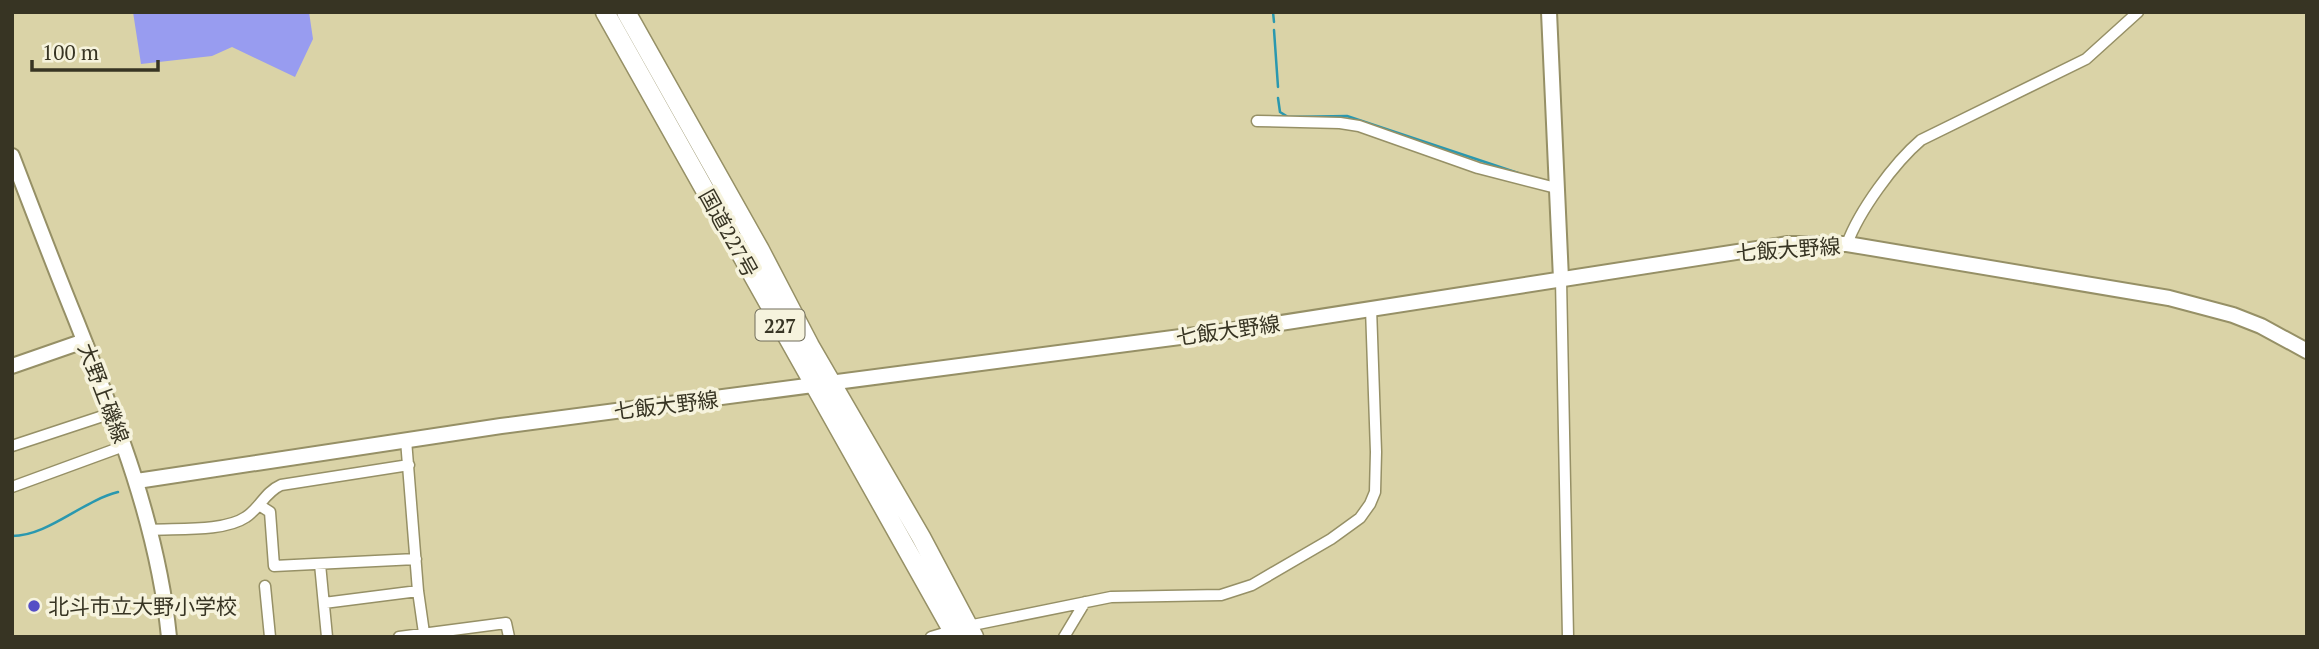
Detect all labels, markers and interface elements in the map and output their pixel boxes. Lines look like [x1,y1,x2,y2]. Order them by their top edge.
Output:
scale bar [32,28,158,72]
text: 100 m [42,38,99,66]
street label: 国道227号 [693,184,765,282]
street label: 七飯大野線 [1735,231,1841,267]
street label: 七飯大野線 [1174,309,1282,351]
road number: 227 [756,310,804,340]
street label: 大野上磯線 [72,339,136,447]
street label: 七飯大野線 [612,385,720,425]
place label: 北斗市立大野小学校 [48,592,237,620]
marker: 北斗市立大野小学校 [26,598,42,614]

